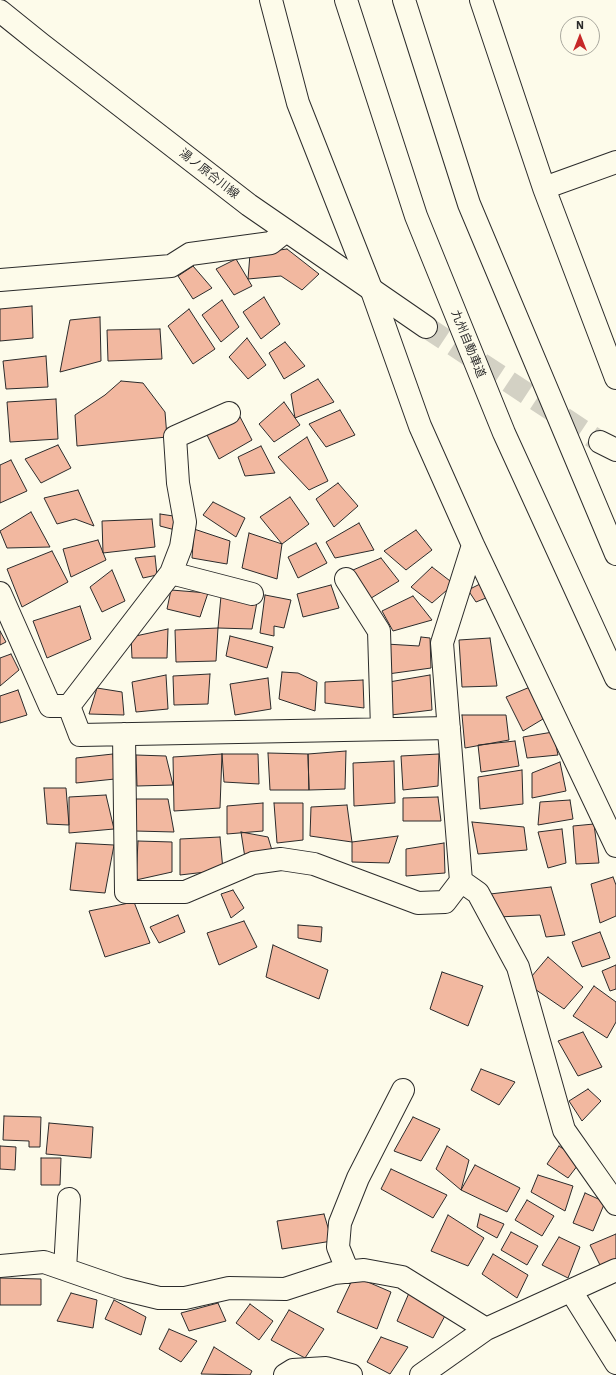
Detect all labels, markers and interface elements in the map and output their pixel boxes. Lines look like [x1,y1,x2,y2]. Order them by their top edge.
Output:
north arrow [560,16,600,56]
text: N [576,18,584,32]
street label: 湯ノ原合川線 [176,146,242,202]
street label: 九州自動車道 [448,308,488,380]

